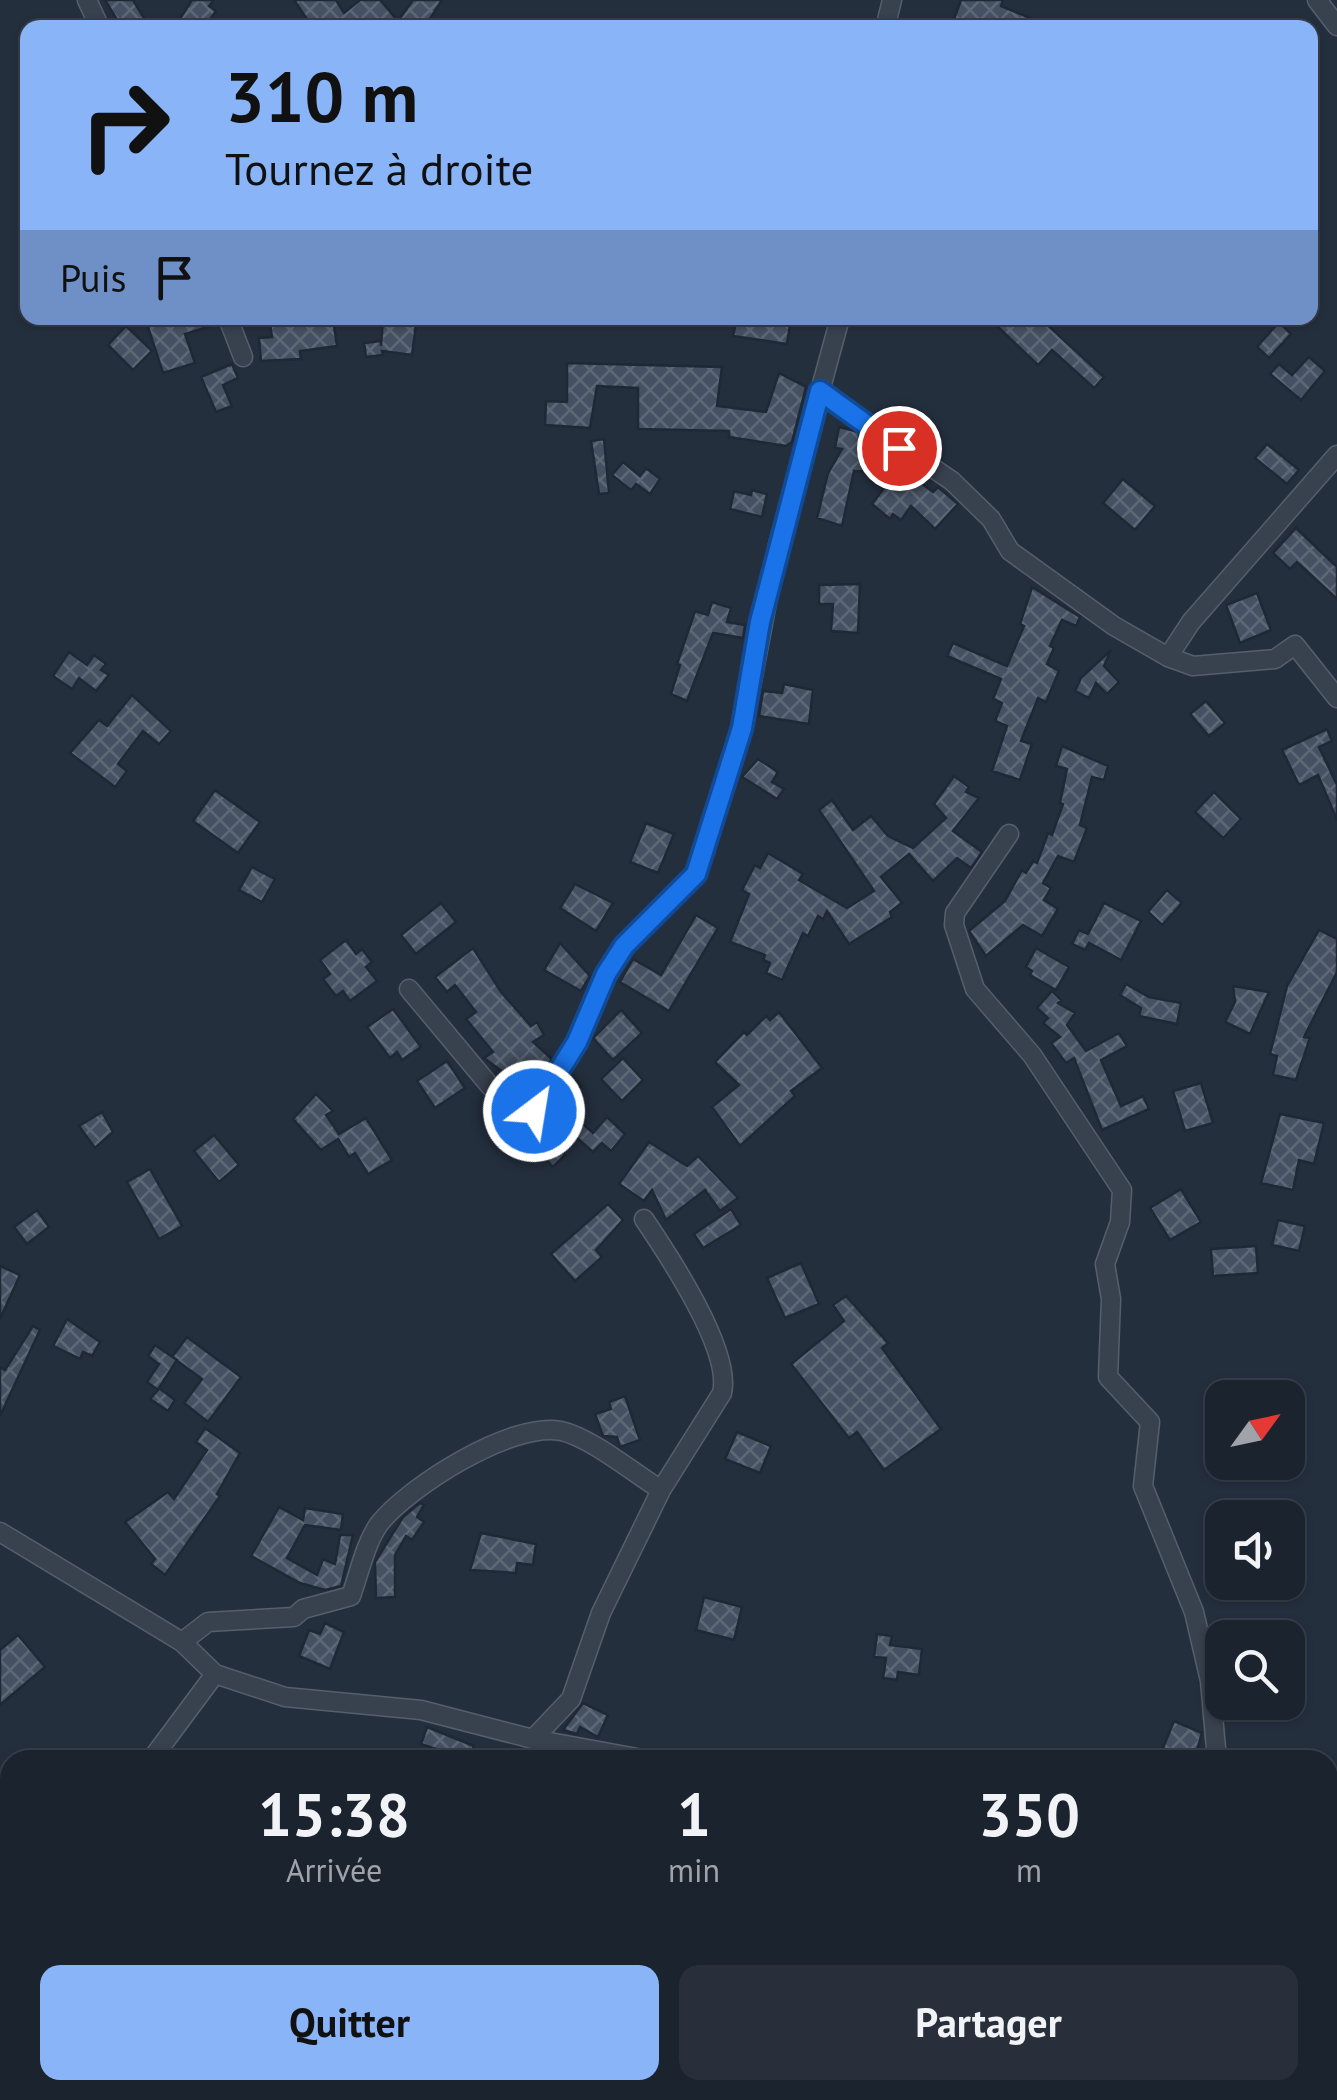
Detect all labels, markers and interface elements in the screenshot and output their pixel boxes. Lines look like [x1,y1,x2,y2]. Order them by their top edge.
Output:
text: 310 m [225,51,418,141]
icon: right [60,60,190,190]
text: Tournez à droite [225,139,533,197]
icon: arrive [147,250,202,305]
text: Puis [60,253,127,302]
pin [857,406,942,491]
icon: arrive [872,421,927,476]
position arrow [482,1059,586,1163]
north arrow [1205,1380,1305,1480]
map controls [1205,1380,1305,1720]
button: sound [1205,1500,1305,1600]
button: search [1205,1620,1305,1720]
text: 15:38 [258,1775,410,1853]
text: 1 [677,1775,711,1853]
text: 350 [978,1775,1080,1853]
text: Arrivée [286,1849,382,1891]
text: min [668,1849,720,1891]
text: m [1016,1849,1042,1891]
button: Quitter [40,1965,659,2080]
button: Partager [679,1965,1298,2080]

